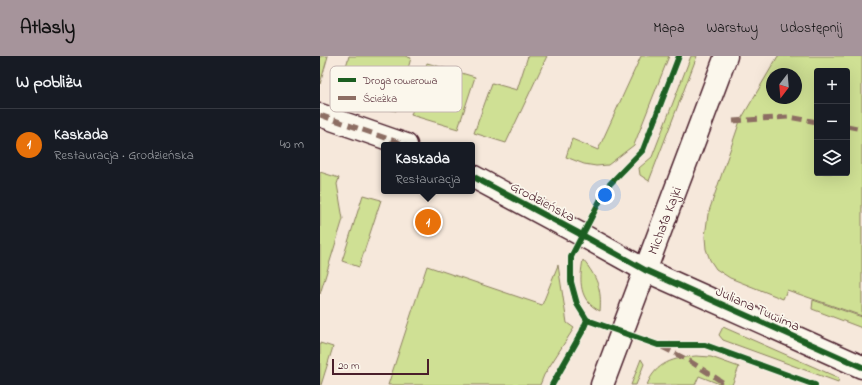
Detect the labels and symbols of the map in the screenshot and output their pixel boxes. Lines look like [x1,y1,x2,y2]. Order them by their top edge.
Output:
legend [330,66,462,112]
north arrow [766,68,802,104]
text: Droga rowerowa [362,73,437,90]
text: Ścieżka [363,91,397,107]
street label: Grodzieńska [506,176,578,228]
street label: Michała Kajki [643,184,688,258]
your location [595,185,615,205]
pin: 1 [415,207,441,237]
street label: Juliana Tuwima [712,281,803,337]
scale bar [332,357,429,376]

